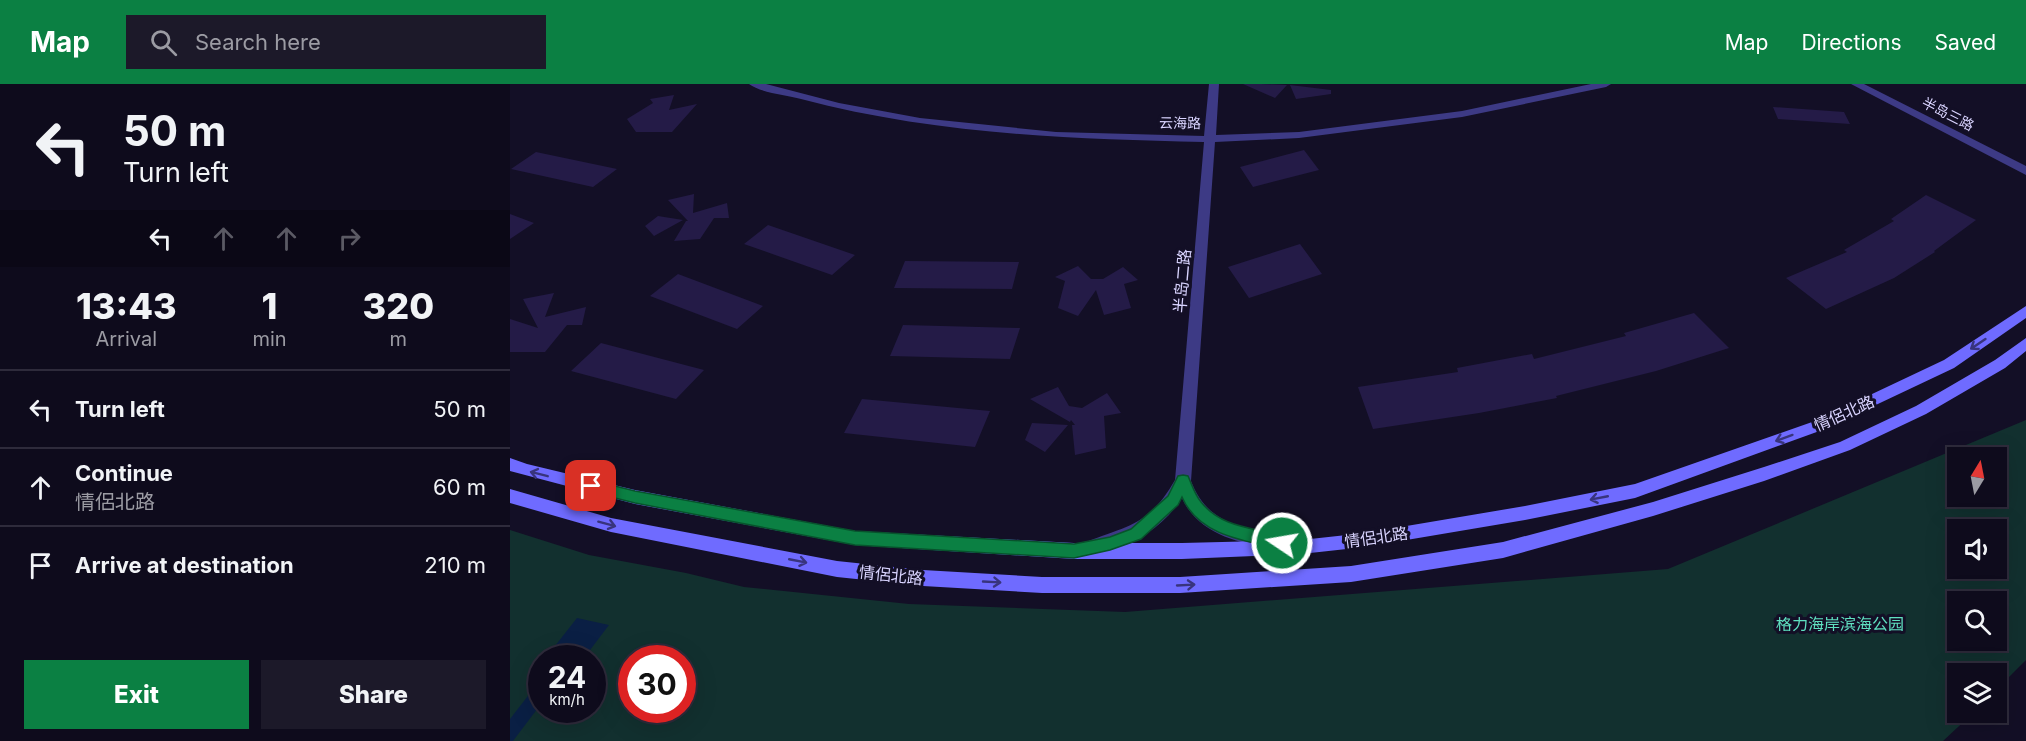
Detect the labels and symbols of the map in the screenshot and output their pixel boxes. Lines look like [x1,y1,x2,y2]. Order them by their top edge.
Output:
street label: 半岛三路 [1919,93,1977,134]
street label: 云海路 [1159,114,1201,131]
street label: 半岛二路 [1169,248,1195,314]
one-way arrow [1970,338,1987,350]
street label: 情侶北路 [1811,391,1877,435]
one-way arrow [1775,433,1794,444]
north arrow [1947,447,2007,507]
pin [565,460,616,511]
one-way arrow [530,467,549,479]
one-way arrow [1590,493,1609,504]
position arrow [1250,511,1314,575]
one-way arrow [597,518,616,530]
street label: 情侶北路 [1343,523,1409,551]
one-way arrow [788,556,807,567]
street label: 情侶北路 [858,562,924,588]
one-way arrow [981,577,1001,588]
one-way arrow [1176,579,1196,590]
park label: 格力海岸滨海公园 [1776,614,1904,634]
speed limit sign: 30 [618,645,696,723]

